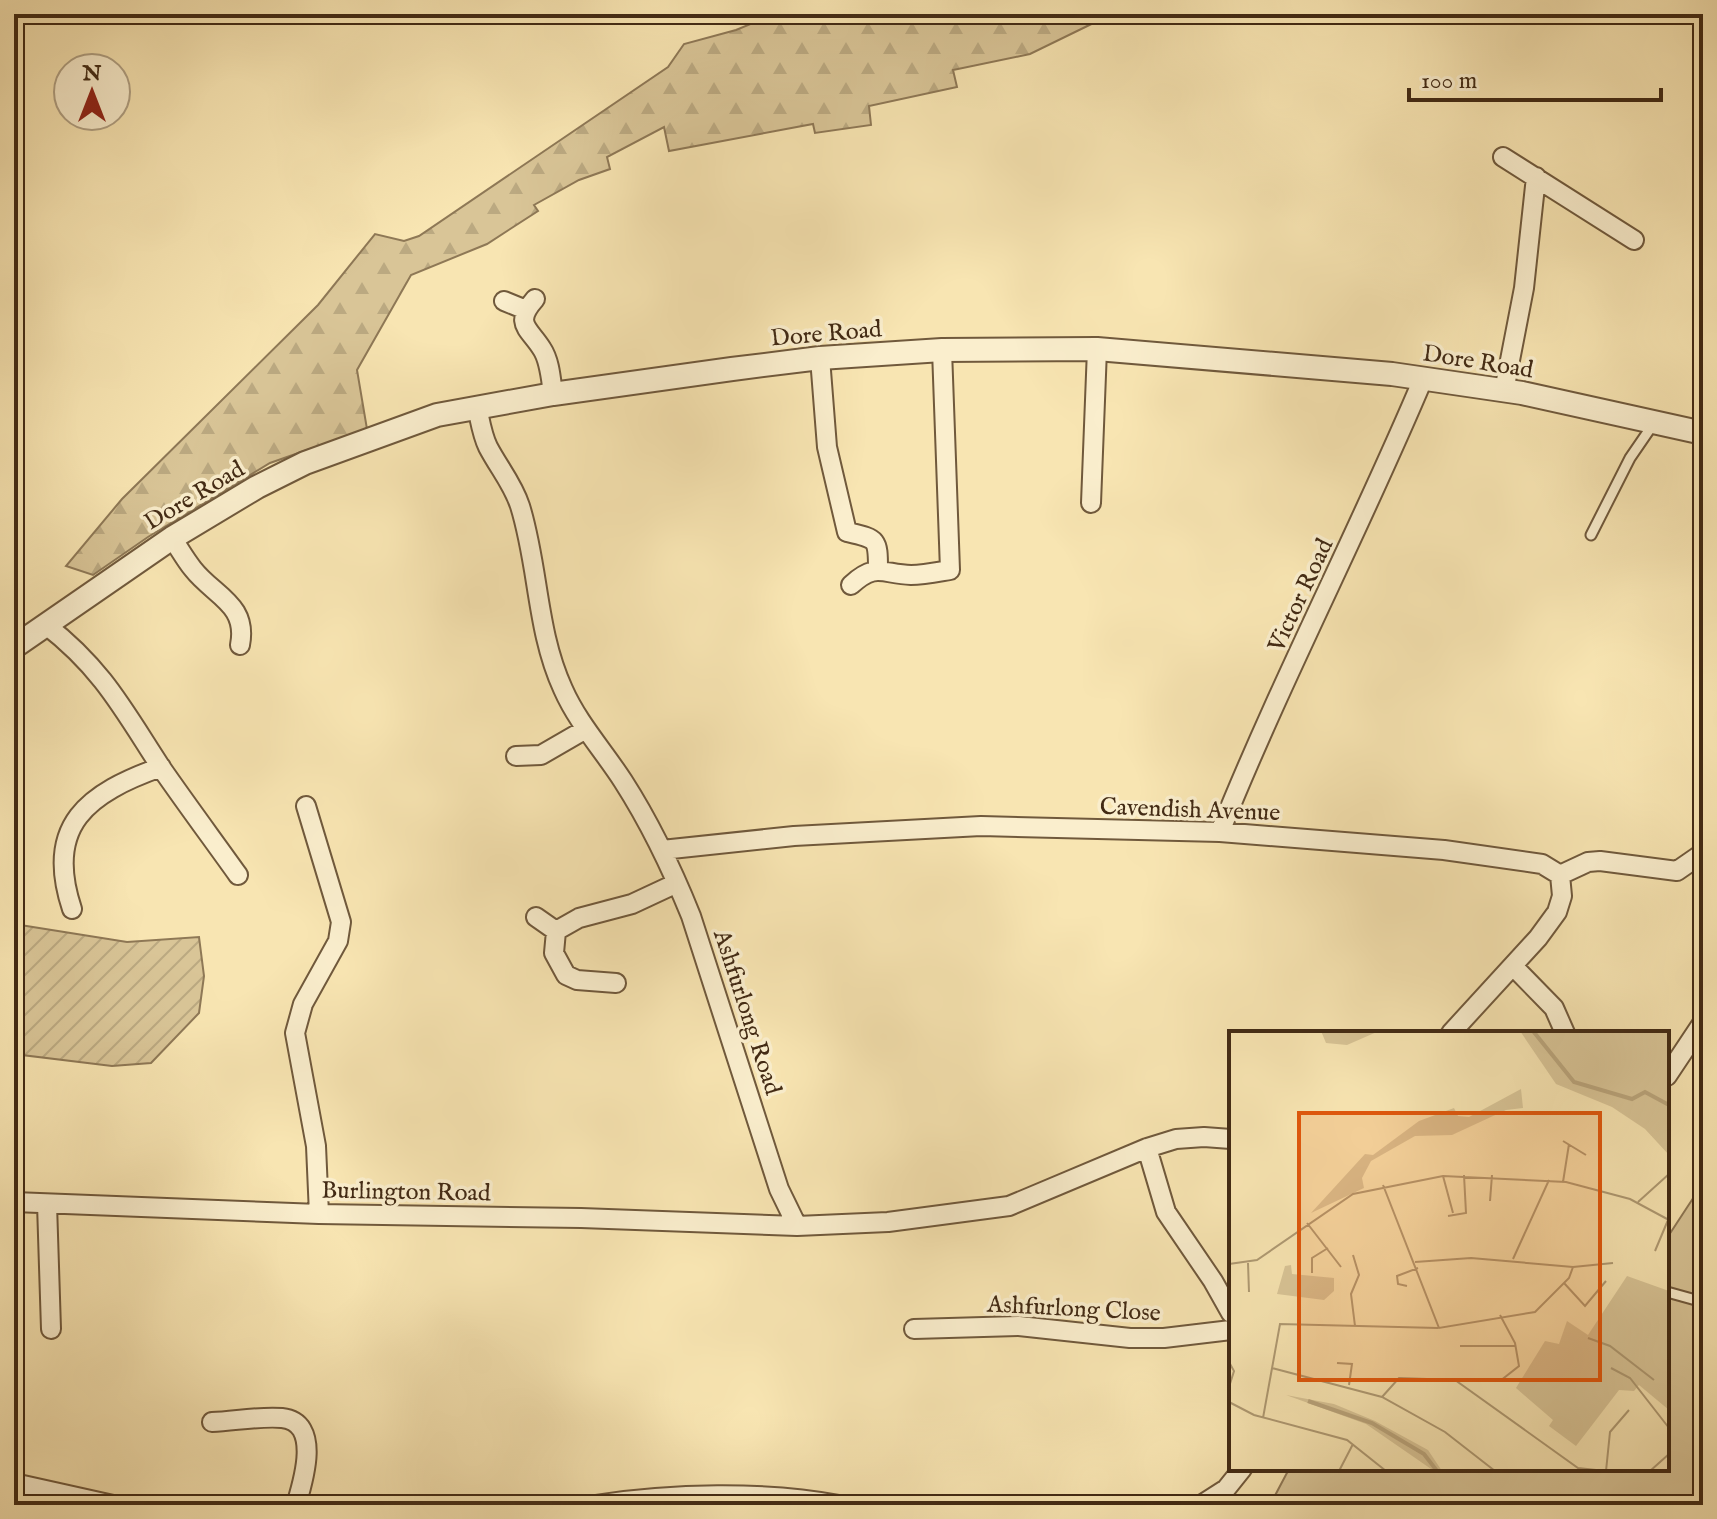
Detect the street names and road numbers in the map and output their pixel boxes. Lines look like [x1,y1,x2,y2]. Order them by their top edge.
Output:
street label: Dore Road [769,314,883,355]
street label: Dore Road [1420,338,1535,387]
street label: Dore Road [139,454,251,538]
street label: Victor Road [1261,534,1341,658]
street label: Cavendish Avenue [1099,792,1281,829]
street label: Ashfurlong Road [705,925,788,1099]
street label: Burlington Road [321,1176,491,1209]
street label: Ashfurlong Close [985,1289,1161,1330]

